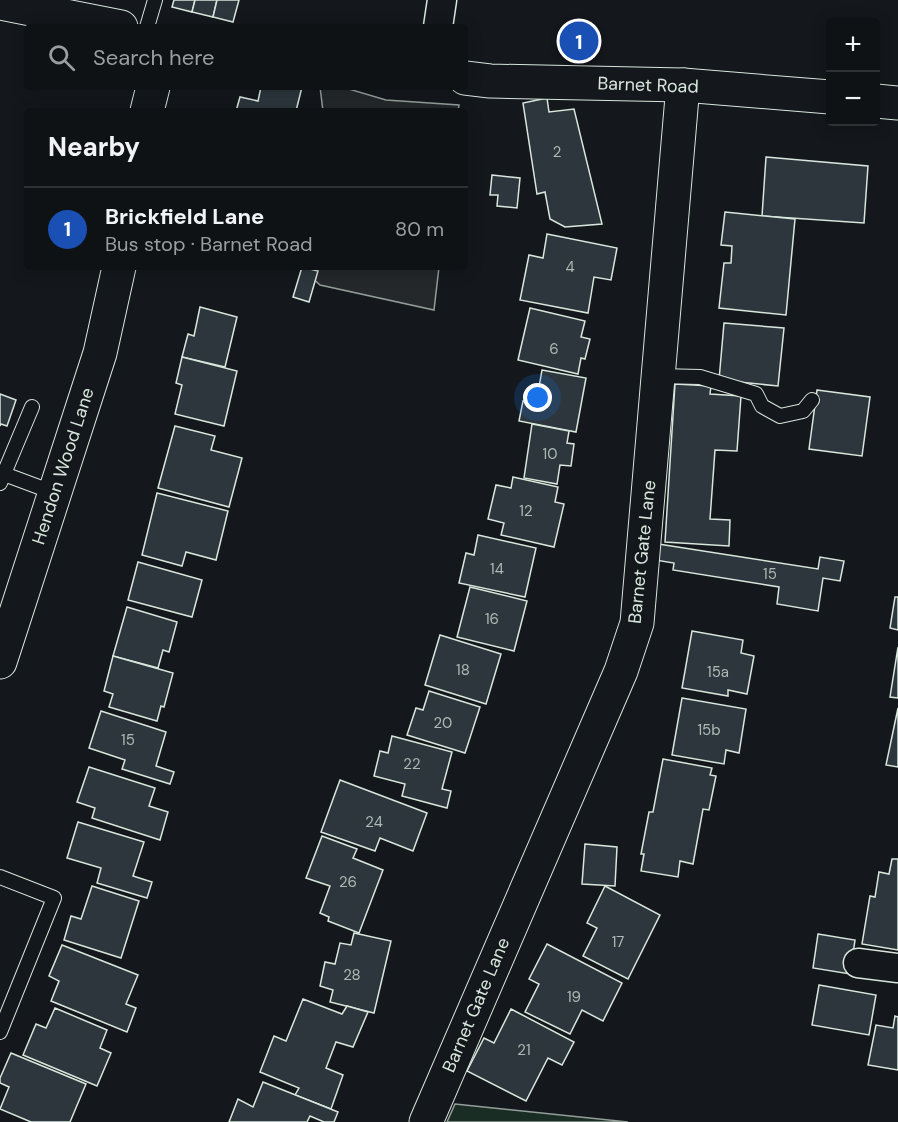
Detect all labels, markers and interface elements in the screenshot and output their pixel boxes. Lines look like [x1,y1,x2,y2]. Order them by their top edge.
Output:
pin: 1 [560,18,598,63]
map controls [826,18,880,126]
button: + [826,18,880,72]
search box [24,24,468,90]
icon: search [45,41,78,74]
text: Search here [93,43,214,72]
street label: Barnet Road [597,71,699,99]
button: − [826,72,880,126]
text: Nearby [48,130,140,164]
house number: 2 [553,142,561,162]
text: Brickfield Lane [105,202,264,231]
text: 1 [64,216,71,242]
text: 80 m [395,216,444,242]
text: Bus stop · Barnet Road [105,231,313,257]
house number: 4 [565,257,575,277]
house number: 6 [549,339,559,359]
your location [523,383,552,412]
street label: Hendon Wood Lane [26,384,100,548]
house number: 10 [543,444,557,464]
street label: Barnet Gate Lane [623,479,661,625]
house number: 12 [519,501,533,521]
house number: 14 [490,559,504,579]
house number: 15 [763,564,777,584]
house number: 16 [485,609,499,629]
house number: 18 [456,660,470,680]
house number: 15a [707,662,729,682]
house number: 20 [434,713,452,733]
house number: 15b [697,720,721,740]
house number: 15 [121,730,135,750]
house number: 22 [403,754,421,774]
house number: 24 [365,812,383,832]
house number: 26 [339,872,357,892]
house number: 17 [612,932,624,952]
street label: Barnet Gate Lane [437,934,515,1076]
house number: 28 [343,965,361,985]
house number: 19 [567,987,581,1007]
house number: 21 [517,1040,531,1060]

